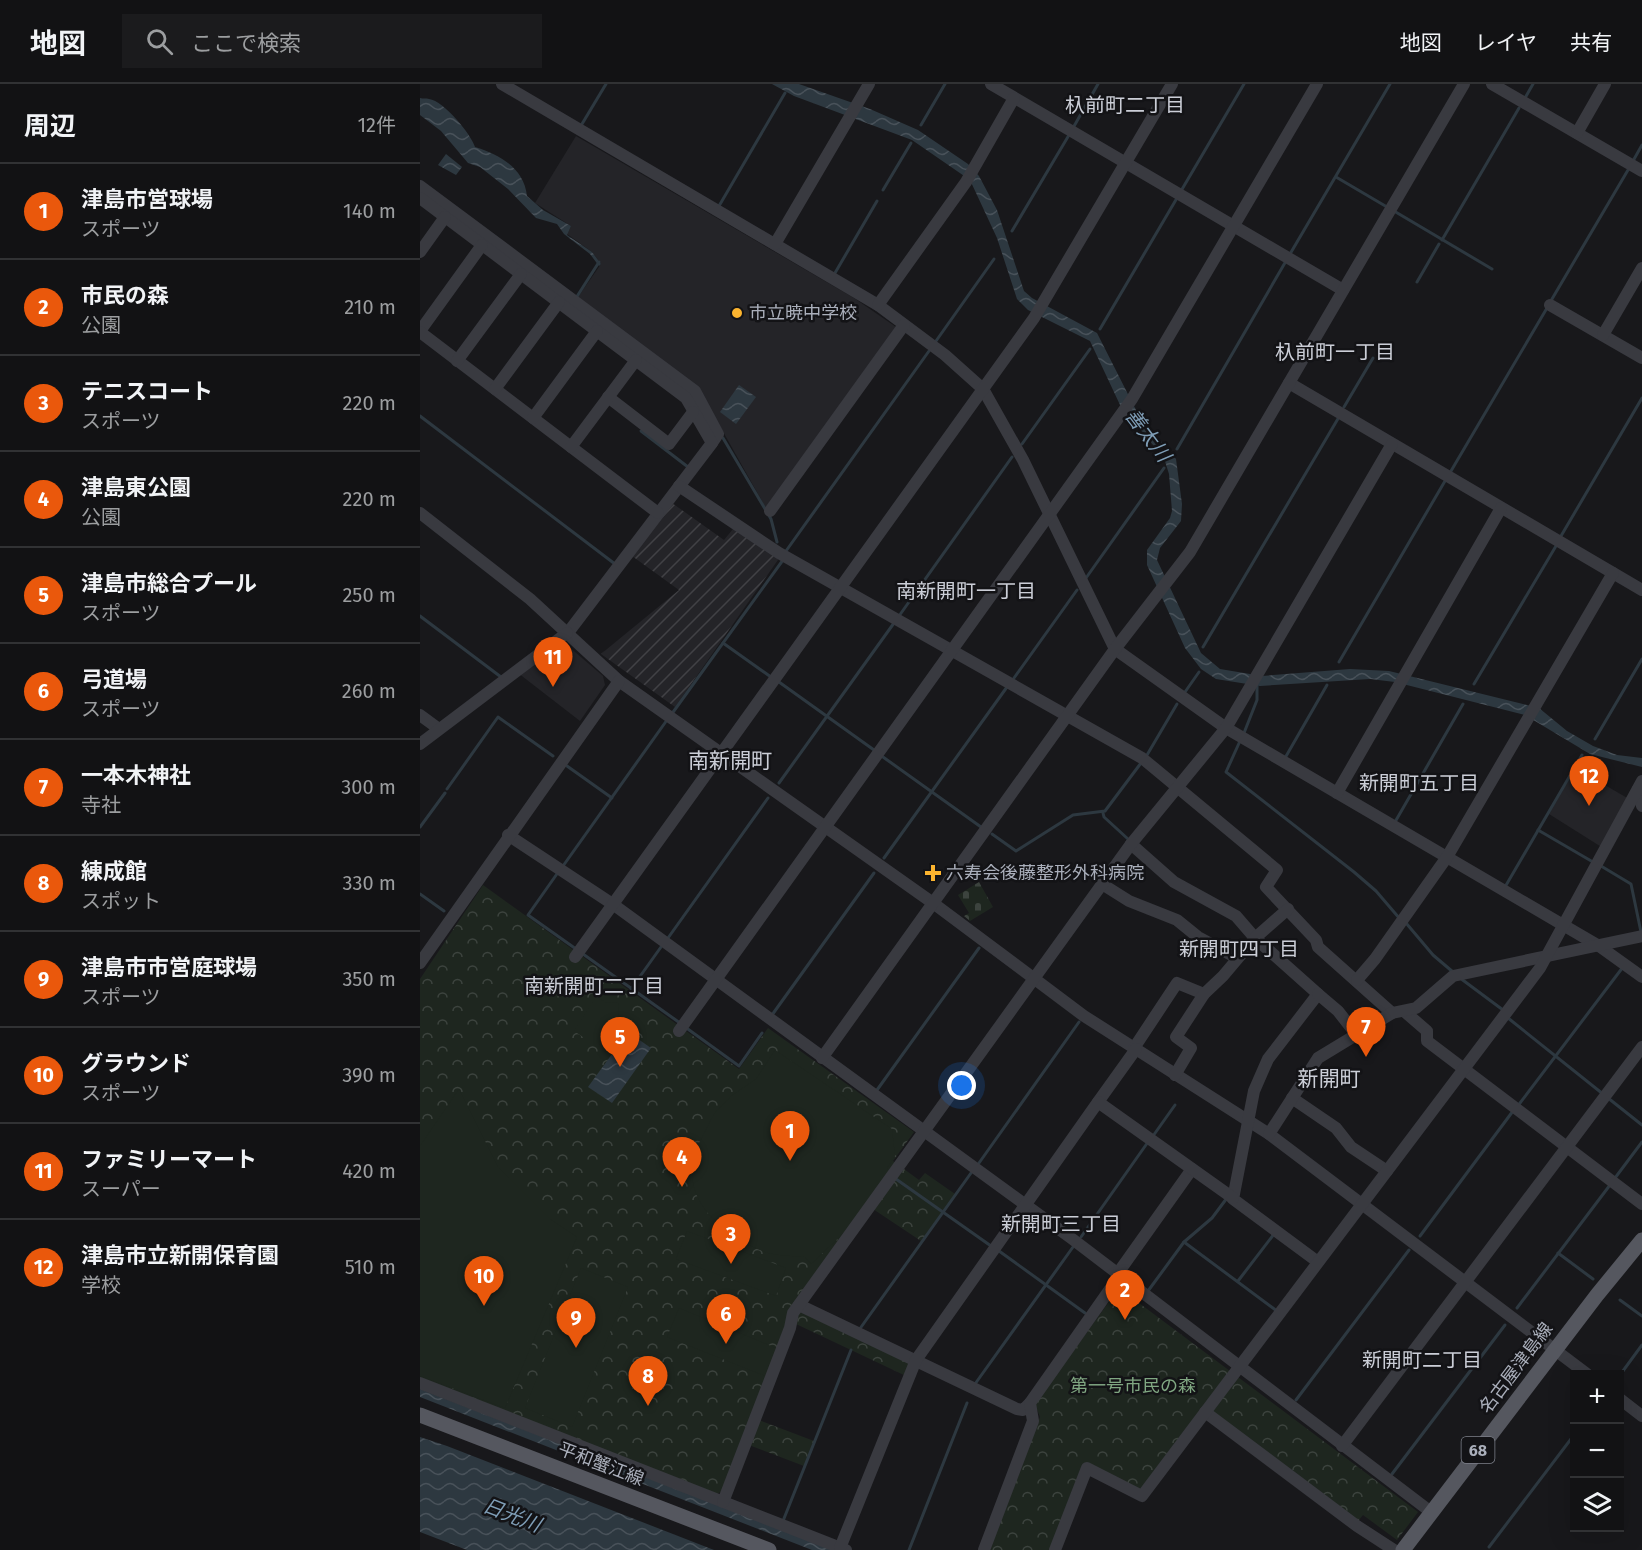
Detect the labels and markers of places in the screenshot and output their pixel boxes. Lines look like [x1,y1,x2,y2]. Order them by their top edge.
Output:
place label: 市立暁中学校 [749,302,857,324]
marker: 市立暁中学校 [730,306,744,320]
pin: 11 [534,638,572,687]
pin: 12 [1570,756,1608,806]
place label: 六寿会後藤整形外科病院 [946,862,1144,884]
marker: 六寿会後藤整形外科病院 [924,864,942,882]
pin: 7 [1346,1008,1386,1057]
pin: 5 [600,1018,640,1067]
pin: 1 [770,1112,809,1161]
pin: 4 [662,1138,702,1187]
pin: 3 [712,1214,750,1264]
pin: 10 [464,1256,504,1306]
pin: 2 [1106,1270,1144,1320]
pin: 6 [706,1294,746,1344]
pin: 9 [556,1298,596,1348]
pin: 8 [628,1356,668,1406]

